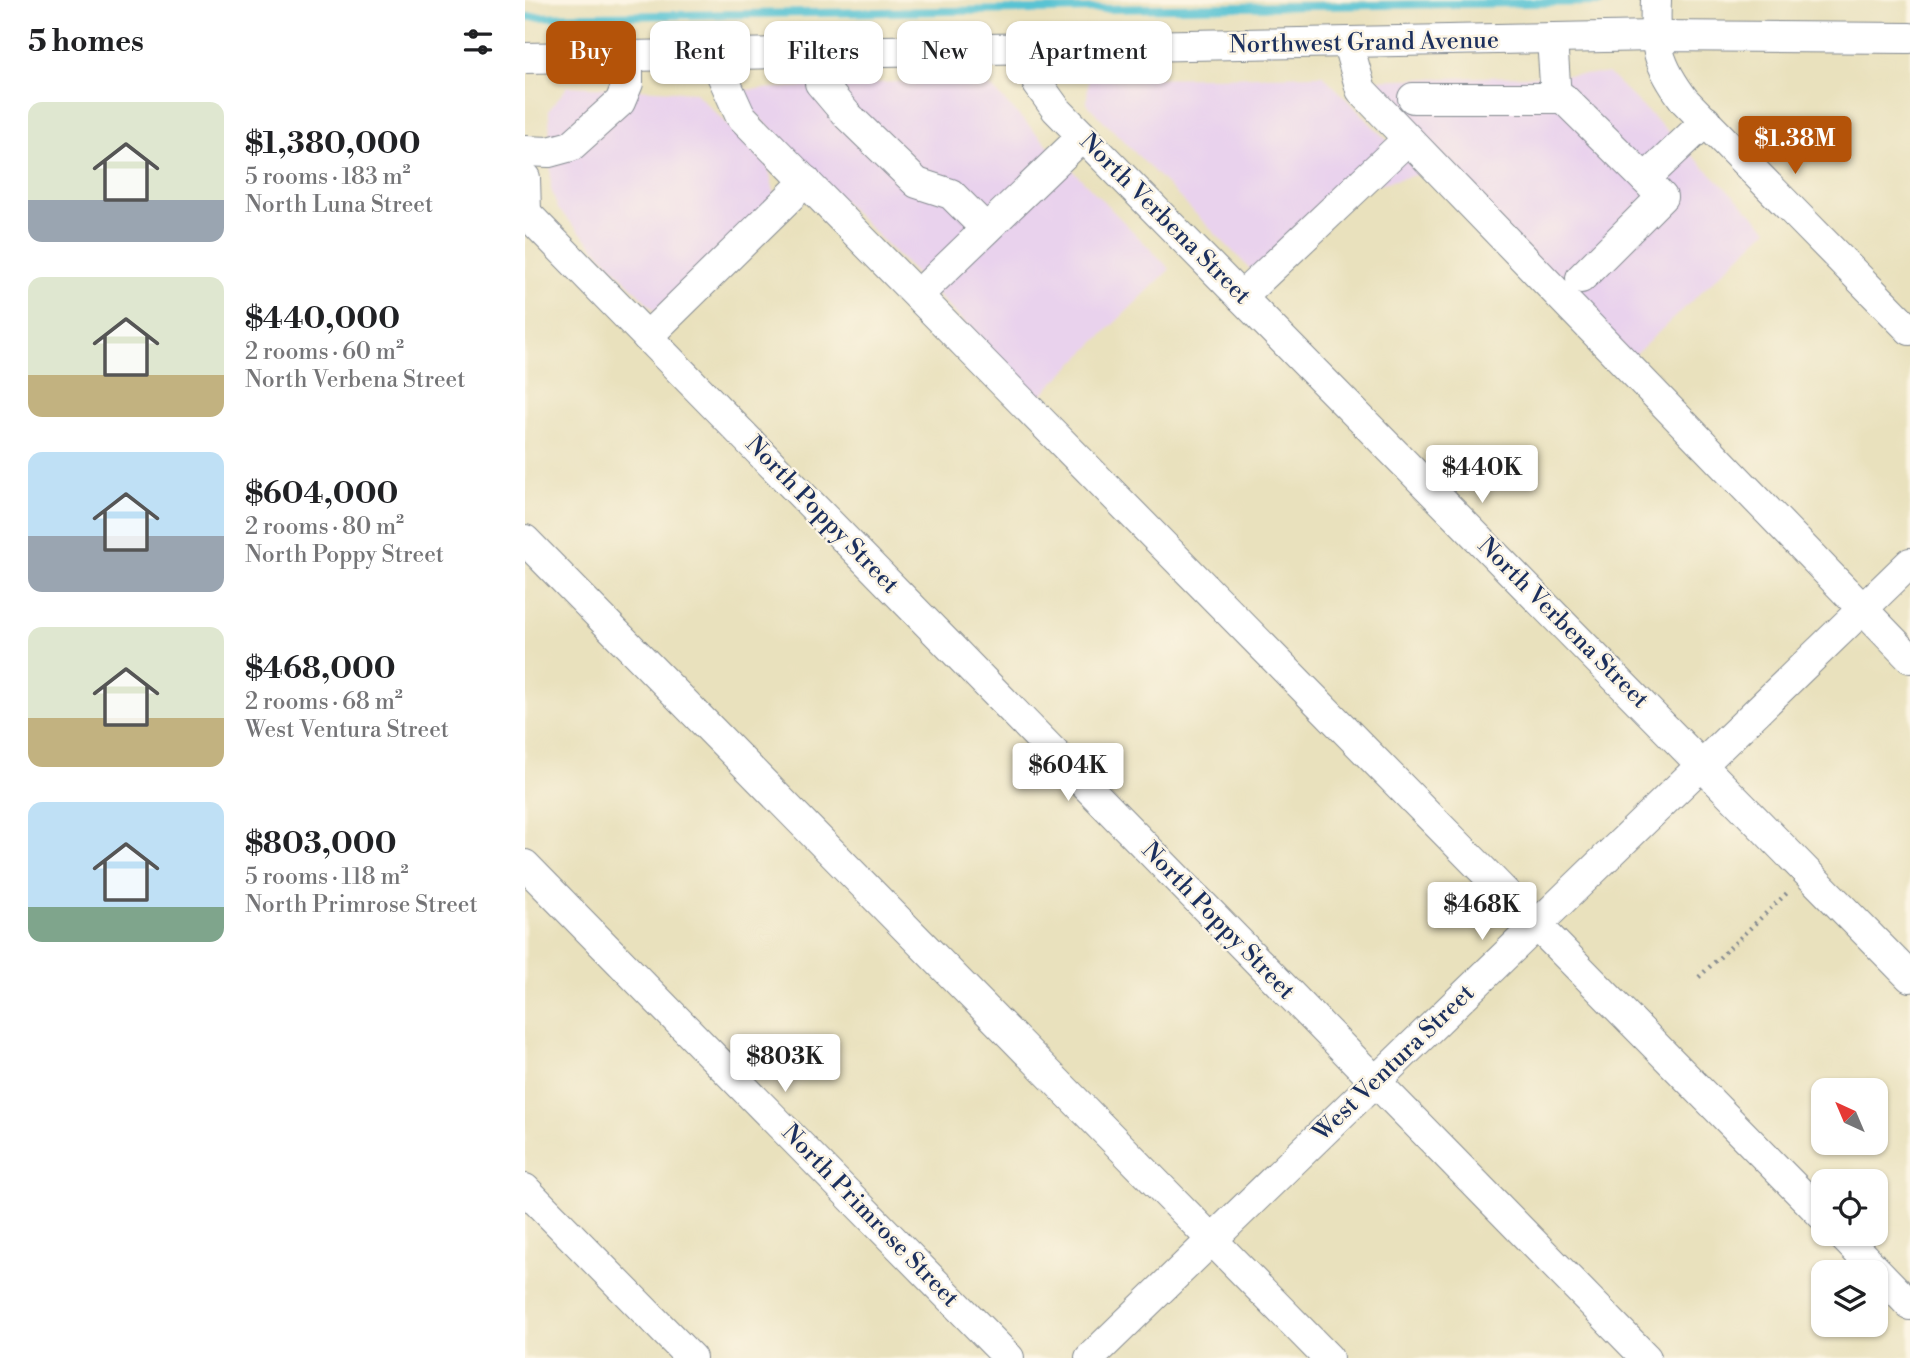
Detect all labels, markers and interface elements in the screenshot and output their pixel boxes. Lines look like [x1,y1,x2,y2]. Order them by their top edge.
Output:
chip: Buy [546,21,636,84]
chip: Rent [650,21,750,84]
chip: Filters [764,21,883,84]
chip: New [897,21,992,84]
chip: Apartment [1006,21,1172,84]
text: 5 homes [28,23,144,61]
icon: filters [459,23,497,61]
street label: Northwest Grand Avenue [1229,26,1499,60]
pin: $1.38M [1738,116,1852,176]
text: $1,380,000 [245,125,420,163]
text: $1.38M [1754,125,1836,153]
street label: North Verbena Street [1073,127,1257,311]
icon: home [84,130,168,214]
text: 5 rooms · 183 m² [245,163,411,191]
text: North Luna Street [245,191,433,219]
text: $440,000 [245,300,400,338]
icon: home [84,305,168,389]
text: 2 rooms · 60 m² [245,338,404,366]
text: North Verbena Street [245,366,465,394]
street label: North Poppy Street [739,430,905,600]
pin: $440K [1433,446,1531,505]
text: $440K [1442,454,1522,482]
text: $604,000 [245,475,398,513]
icon: home [84,480,168,564]
text: 2 rooms · 80 m² [245,513,404,541]
street label: North Verbena Street [1471,531,1655,715]
text: North Poppy Street [245,541,444,569]
text: $468,000 [245,650,396,688]
icon: home [84,655,168,739]
text: 2 rooms · 68 m² [245,688,403,716]
text: West Ventura Street [245,716,449,744]
pin: $604K [1019,744,1117,803]
text: $604K [1029,752,1107,780]
text: $803,000 [245,825,396,863]
icon: home [84,830,168,914]
street label: North Poppy Street [1135,836,1301,1006]
text: 5 rooms · 118 m² [245,863,409,891]
pin: $468K [1433,883,1531,942]
text: North Primrose Street [245,891,478,919]
text: $468K [1444,891,1520,919]
street label: West Ventura Street [1306,978,1481,1148]
pin: $803K [736,1034,834,1094]
text: $803K [746,1043,824,1071]
north arrow [1811,1078,1888,1155]
map controls [1811,1078,1888,1337]
street label: North Primrose Street [775,1118,965,1314]
button: locate [1811,1169,1888,1246]
button: layers [1811,1260,1888,1337]

